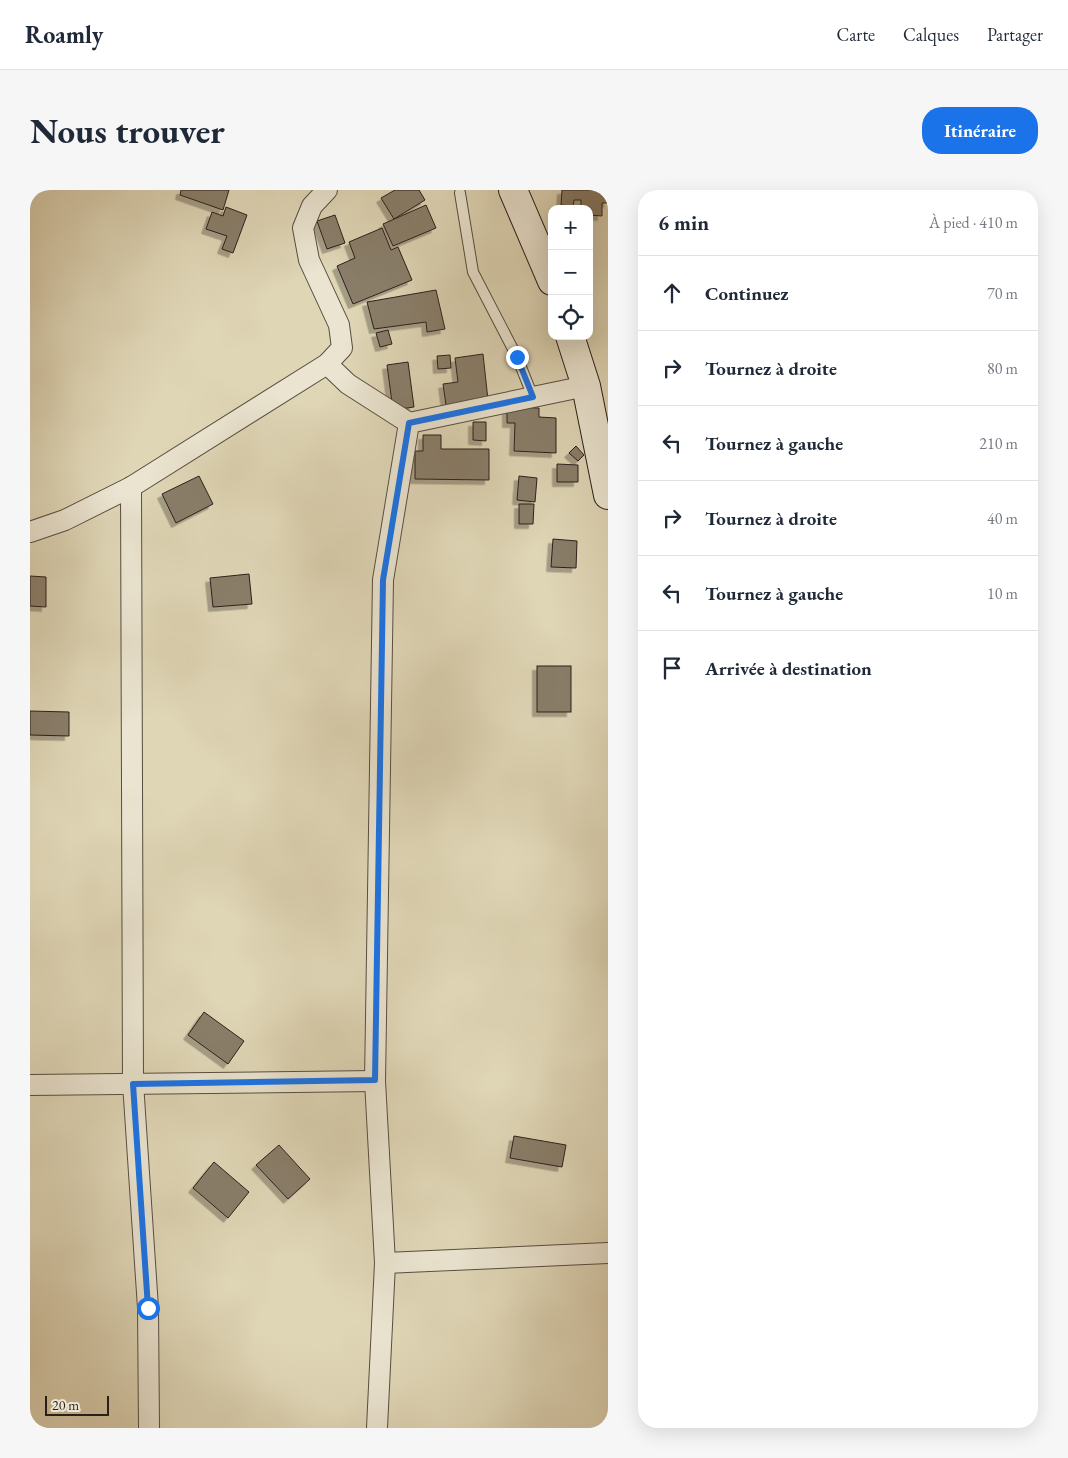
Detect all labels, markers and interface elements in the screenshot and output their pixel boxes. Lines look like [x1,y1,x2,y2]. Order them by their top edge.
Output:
text: Roamly [25,19,103,50]
text: Carte [836,23,875,46]
text: Calques [903,23,959,46]
text: Partager [987,23,1043,46]
button: Itinéraire [922,107,1038,154]
text: Nous trouver [30,108,225,153]
map controls [548,205,593,340]
button: + [548,205,593,250]
text: 6 min [658,209,709,236]
text: À pied · 410 m [929,212,1018,233]
button: − [548,250,593,295]
icon: ahead [658,279,686,307]
text: Continuez [705,281,789,306]
text: 70 m [987,283,1018,304]
button: locate [548,295,593,340]
route end [506,346,529,369]
icon: right [658,354,686,382]
text: Tournez à droite [705,356,837,381]
text: 80 m [987,358,1018,379]
icon: left [658,429,686,457]
text: Tournez à gauche [705,431,843,456]
text: 210 m [979,433,1018,454]
icon: right [658,504,686,532]
text: Tournez à droite [705,506,837,531]
text: 40 m [987,508,1018,529]
icon: left [658,579,686,607]
text: Tournez à gauche [705,581,843,606]
text: 10 m [987,583,1018,604]
icon: arrive [658,654,686,682]
text: Arrivée à destination [705,656,872,681]
route start [137,1297,160,1320]
scale bar [45,1393,109,1416]
text: 20 m [52,1396,79,1414]

